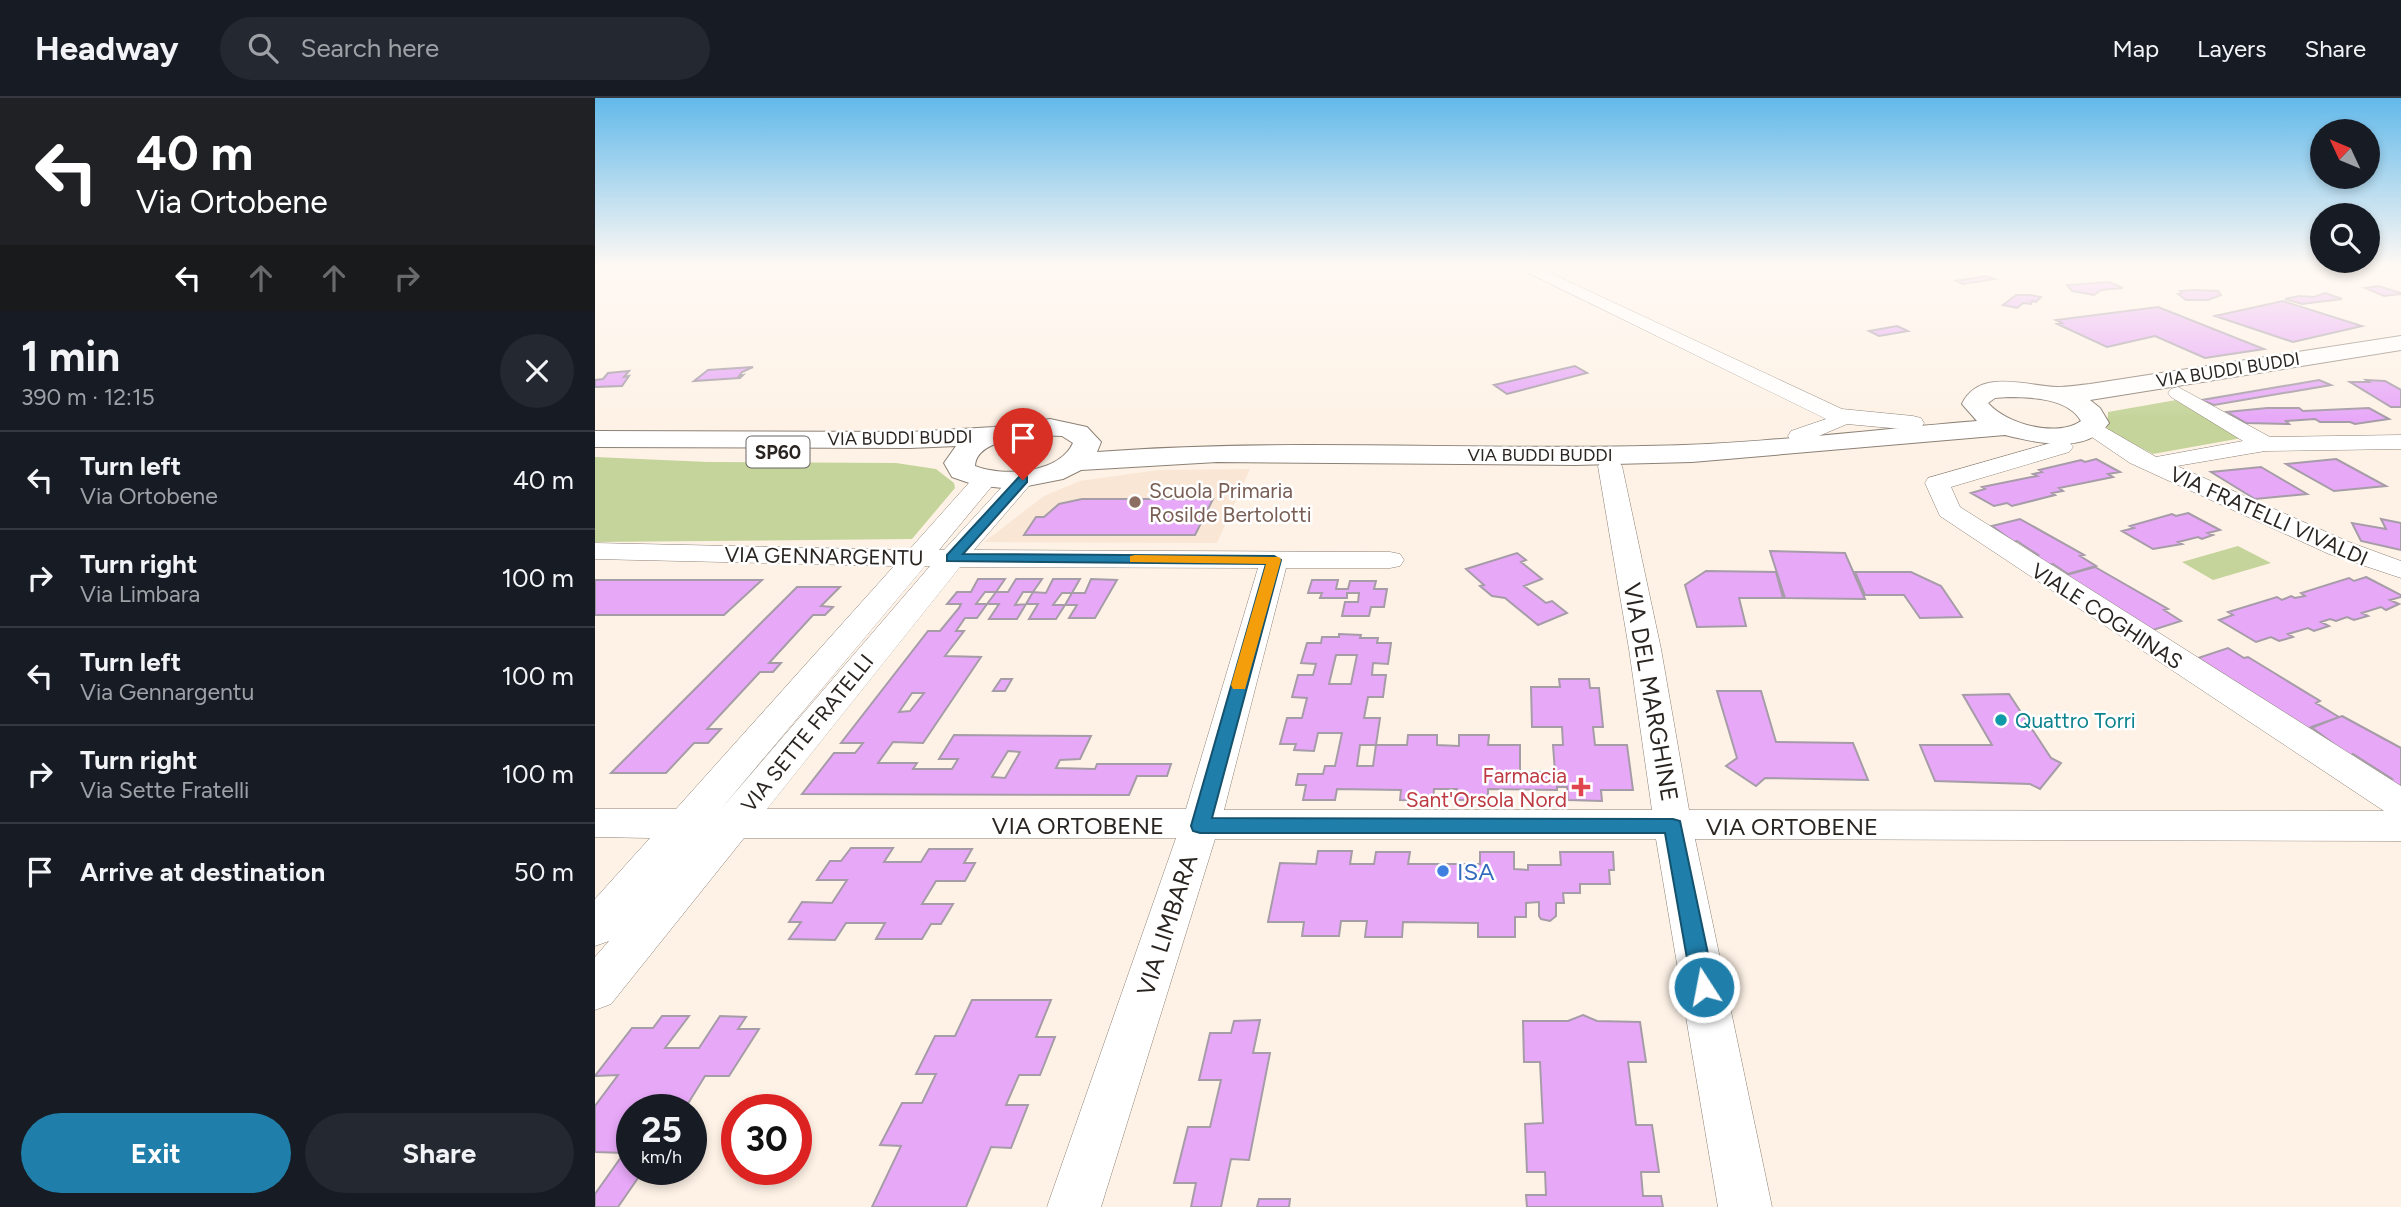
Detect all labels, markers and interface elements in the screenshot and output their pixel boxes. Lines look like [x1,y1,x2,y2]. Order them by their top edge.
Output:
search box [220,17,710,80]
text: Headway [35,29,178,68]
icon: search [244,29,282,67]
text: Search here [300,32,439,64]
text: Map [2112,34,2159,63]
text: Layers [2197,34,2266,63]
text: Share [2304,34,2366,63]
north arrow [2310,119,2380,189]
map controls [2310,119,2380,273]
text: 40 m [136,123,253,182]
icon: left [21,126,112,217]
text: Via Ortobene [136,183,328,221]
button: search [2310,203,2380,273]
icon: left [169,259,207,297]
icon: ahead [242,259,280,297]
icon: ahead [315,259,353,297]
icon: right [388,259,426,297]
text: 1 min [21,331,120,382]
button: close [500,334,574,408]
street label: VIA BUDDI BUDDI [2155,348,2301,392]
text: 390 m · 12:15 [21,383,155,411]
pin [993,408,1053,480]
icon: arrive [1004,419,1042,457]
street label: VIA BUDDI BUDDI [827,426,973,450]
road number: SP60 [747,436,809,468]
street label: VIA BUDDI BUDDI [1467,444,1613,466]
text: Turn left [80,450,181,482]
icon: left [21,461,59,499]
street label: VIA FRATELLI VIVALDI [2166,461,2372,571]
text: 40 m [513,464,574,496]
place label: Scuola Primaria Rosilde Bertolotti [1149,478,1312,527]
text: Via Ortobene [80,482,218,510]
marker: Scuola Primaria Rosilde Bertolotti [1127,494,1143,510]
street label: VIA GENNARGENTU [724,542,924,570]
text: Turn right [80,548,197,580]
street label: VIALE COGHINAS [2027,558,2187,674]
icon: right [21,559,59,597]
text: 100 m [501,562,574,594]
text: Via Limbara [80,580,200,608]
street label: VIA DEL MARGHINE [1617,580,1685,804]
text: Turn left [80,646,181,678]
street label: VIA SETTE FRATELLI [736,649,878,817]
icon: left [21,657,59,695]
text: 100 m [501,660,574,692]
text: Via Gennargentu [80,678,254,706]
place label: Quattro Torri [2015,708,2136,733]
marker: Quattro Torri [1993,712,2009,728]
text: Turn right [80,744,197,776]
icon: right [21,755,59,793]
text: 100 m [501,758,574,790]
place label: Farmacia Sant'Orsola Nord [1406,763,1567,812]
text: Via Sette Fratelli [80,776,249,804]
marker: Farmacia Sant'Orsola Nord [1573,779,1589,795]
street label: VIA ORTOBENE [992,811,1164,840]
street label: VIA ORTOBENE [1706,812,1878,841]
street label: VIA LIMBARA [1131,850,1204,999]
icon: arrive [21,853,59,891]
text: Arrive at destination [80,856,325,888]
text: 50 m [514,856,574,888]
place label: ISA [1457,857,1495,886]
marker: ISA [1435,863,1451,879]
position arrow [1667,950,1741,1024]
speed limit sign: 30 [721,1094,812,1185]
text: 25 [641,1109,682,1151]
button: Exit [21,1113,291,1193]
button: Share [305,1113,574,1193]
text: km/h [641,1146,682,1168]

